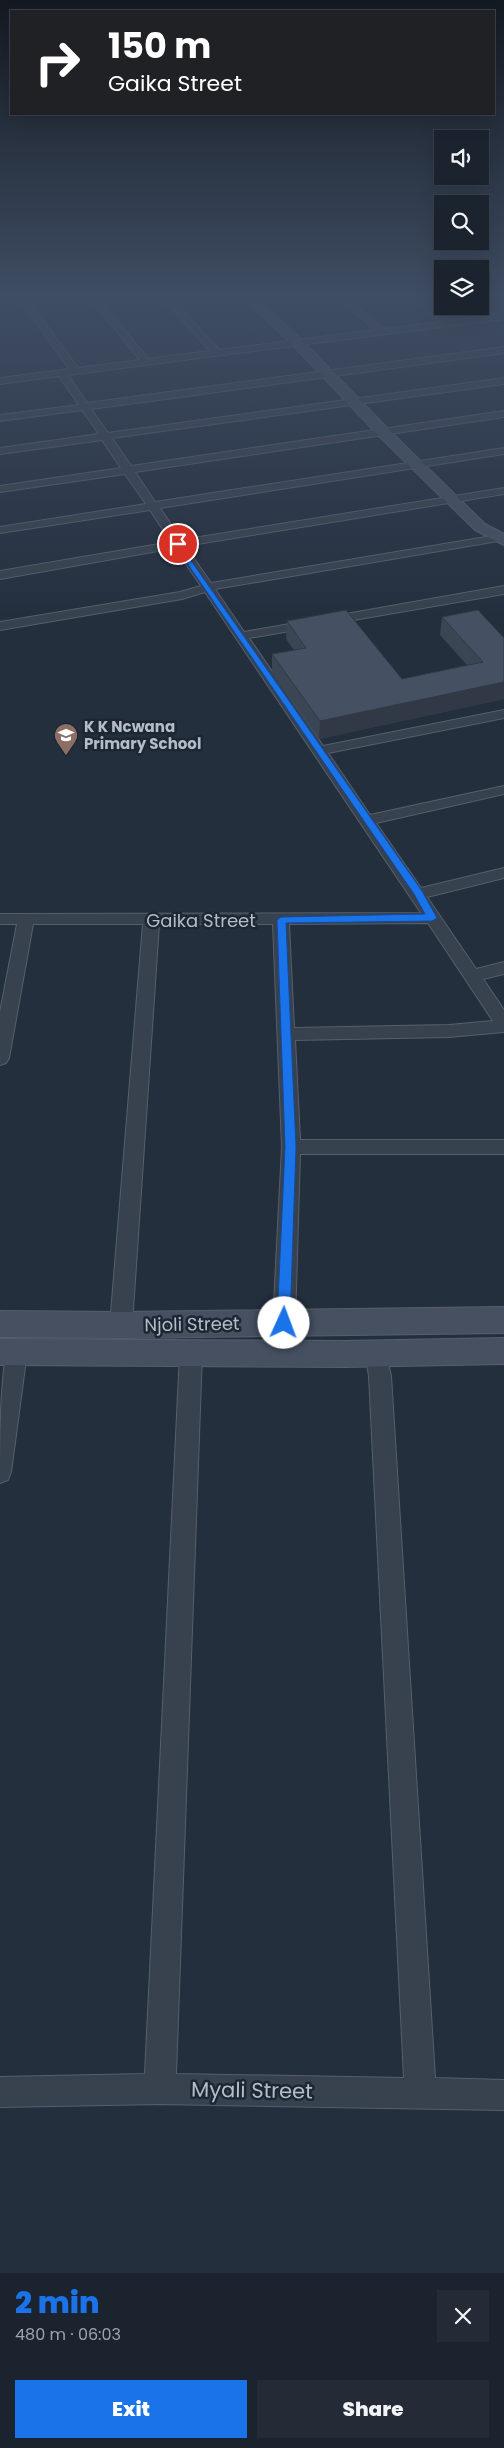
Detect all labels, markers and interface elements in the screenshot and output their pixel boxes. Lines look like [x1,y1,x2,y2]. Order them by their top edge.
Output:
text: 150 m [108,21,211,70]
icon: right [25,30,90,95]
text: Gaika Street [108,68,242,99]
map controls [434,130,489,315]
button: sound [434,130,489,185]
button: search [434,195,489,250]
button: layers [434,260,489,315]
pin [157,523,199,565]
icon: arrive [164,530,192,558]
place label: K K Ncwana Primary School [84,716,201,754]
school or university icon: K K Ncwana Primary School [53,722,79,756]
street label: Gaika Street [146,908,256,933]
position arrow [257,1296,309,1348]
street label: Njoli Street [144,1311,240,1337]
street label: Myali Street [191,2074,313,2106]
text: 2 min [15,2281,100,2324]
button: close [437,2290,489,2342]
text: 480 m · 06:03 [15,2323,121,2346]
button: Exit [15,2380,247,2438]
button: Share [257,2380,489,2438]

